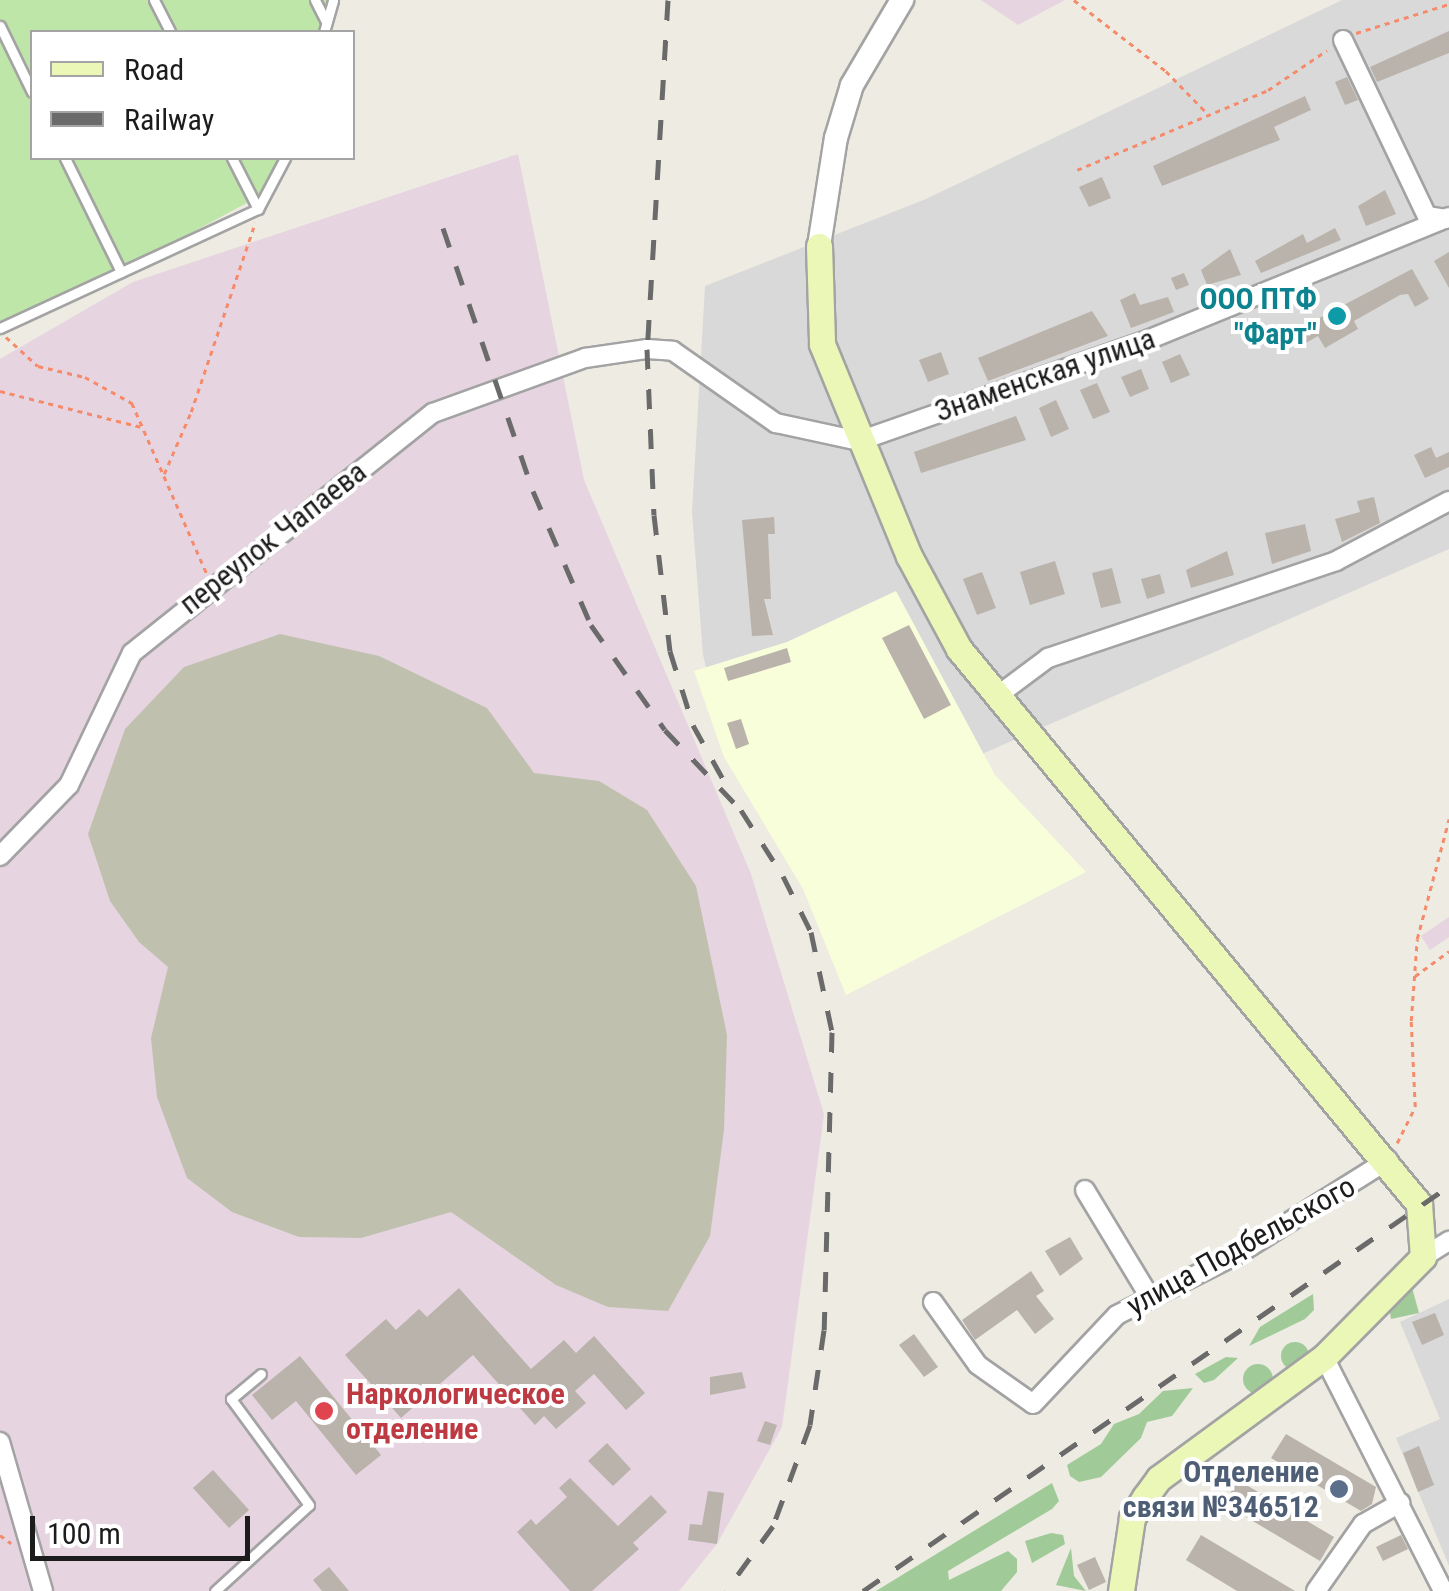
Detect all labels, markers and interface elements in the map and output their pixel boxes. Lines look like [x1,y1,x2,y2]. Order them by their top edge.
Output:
legend [30,30,355,160]
text: Road [124,52,184,87]
text: Railway [124,102,214,137]
place label: ООО ПТФ "Фарт" [1199,281,1317,352]
marker: ООО ПТФ "Фарт" [1326,305,1348,327]
street label: Знаменская улица [930,320,1160,430]
street label: переулок Чапаева [172,454,374,622]
street label: улица Подбельского [1121,1168,1361,1324]
place label: Наркологическое отделение [346,1376,565,1446]
marker: Наркологическое отделение [311,1398,337,1424]
place label: Отделение связи №346512 [1123,1454,1319,1524]
marker: Отделение связи №346512 [1328,1478,1350,1500]
scale bar [35,1496,255,1558]
text: 100 m [47,1516,121,1551]

